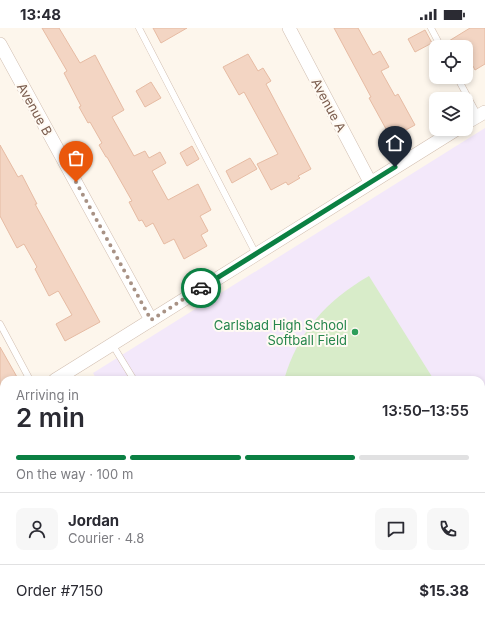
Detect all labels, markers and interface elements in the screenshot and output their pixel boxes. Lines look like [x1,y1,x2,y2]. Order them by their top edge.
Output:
text: 13:48 [20,5,61,24]
map controls [429,40,473,136]
button: locate [429,40,473,84]
street label: Avenue A [308,76,350,135]
street label: Avenue B [14,80,56,138]
button: layers [429,92,473,136]
pin [378,126,412,167]
icon: home [384,132,406,154]
pin [59,141,93,182]
icon: bag [65,147,87,169]
courier [181,268,221,308]
icon: car [190,277,212,299]
place label: Carlsbad High School Softball Field [214,317,347,348]
marker: Carlsbad High School Softball Field [350,327,360,337]
text: Arriving in [16,387,79,403]
text: 13:50–13:55 [382,401,469,420]
text: 2 min [16,402,85,433]
text: On the way · 100 m [16,466,133,482]
button: person [16,508,58,550]
button: chat [375,508,417,550]
button: phone [427,508,469,550]
text: Jordan [68,511,119,530]
text: Courier · 4.8 [68,530,144,546]
text: Order #7150 [16,581,103,600]
text: $15.38 [419,581,469,600]

